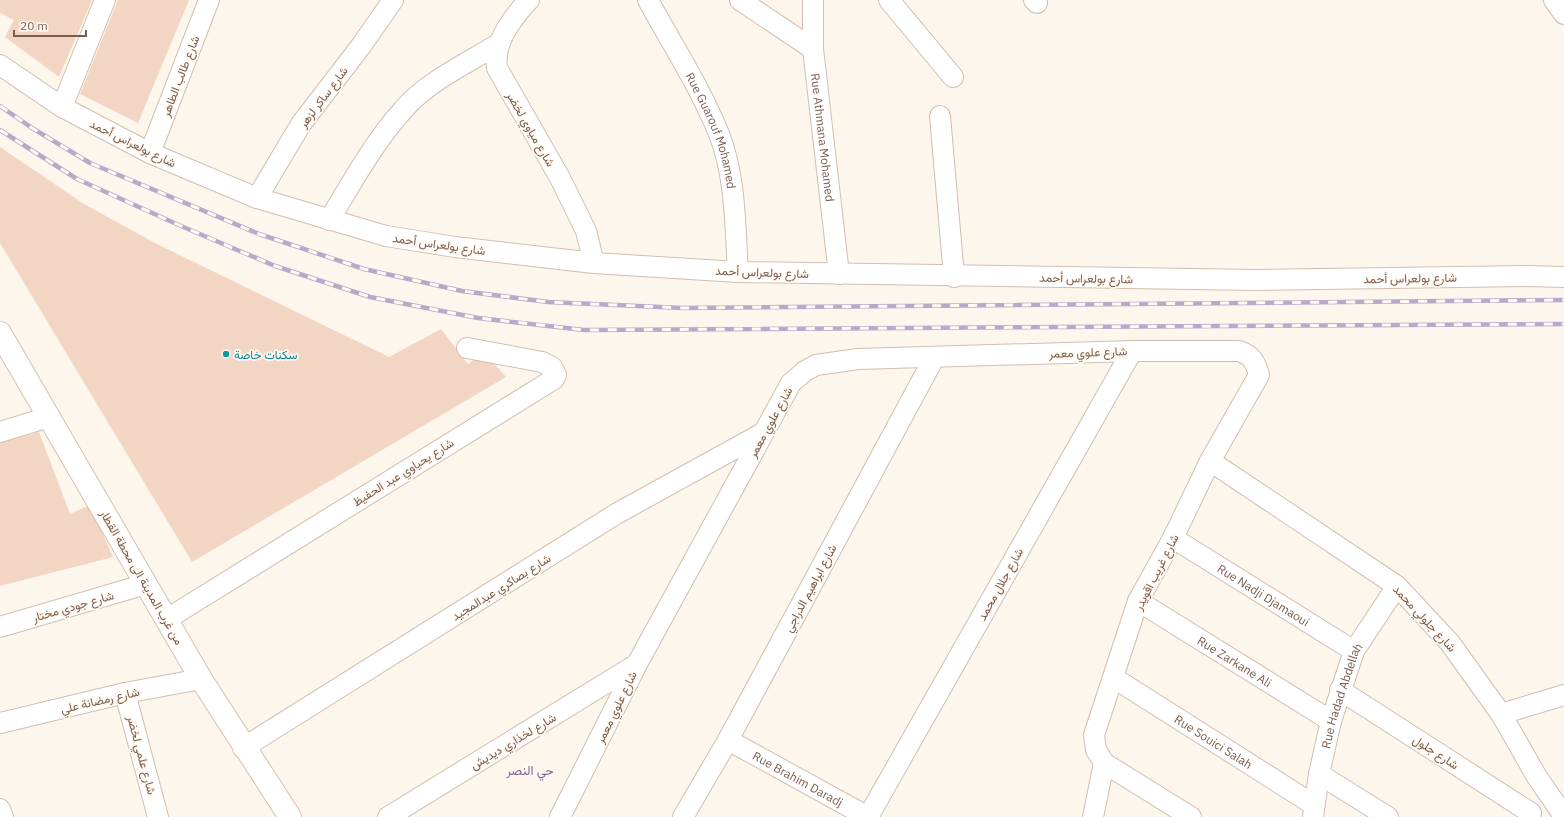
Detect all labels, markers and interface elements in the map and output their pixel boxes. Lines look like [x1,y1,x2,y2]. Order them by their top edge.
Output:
scale bar [14,12,86,38]
text: 20 m [20,18,48,33]
street label: شارع طالب الطاهر [157,33,204,120]
street label: شارع ساكر لزهر [295,64,352,132]
street label: Rue Guarouf Mohamed [683,70,740,190]
street label: Rue Athmana Mohamed [808,72,838,203]
street label: شارع مياوي لخضر [500,88,559,171]
street label: شارع بولعراس أحمد [87,116,178,172]
street label: شارع بولعراس أحمد [391,230,487,260]
street label: شارع بولعراس أحمد [715,263,809,283]
street label: شارع بولعراس أحمد [1039,270,1133,288]
street label: شارع بولعراس أحمد [1363,270,1457,288]
street label: شارع علوي معمر [1048,343,1128,364]
place label: سكنات خاصة [234,347,298,362]
marker: سكنات خاصة [221,349,231,359]
street label: شارع علوي معمر [744,384,798,462]
street label: شارع يحياوي عبد الحفيظ [350,435,458,512]
street label: من غرب المدينة الى محطة القطار [96,506,187,648]
street label: شارع غريب اقويدر [1130,531,1183,614]
street label: شارع ابراهيم الدراجي [780,541,842,636]
street label: شارع جلال محمد [974,545,1028,624]
street label: شارع بصاكري عبدالمجيد [449,550,555,626]
street label: Rue Nadji Djamaoui [1215,560,1313,629]
street label: شارع جلولي محمد [1388,581,1460,657]
street label: شارع جودي مختار [30,587,116,628]
street label: Rue Zarkane Ali [1195,632,1275,690]
street label: Rue Hadad Abdellah [1318,640,1365,750]
street label: شارع علوي معمر [592,668,643,748]
street label: شارع رمضانة علي [59,684,142,719]
street label: شارع لخذاري ديديش [467,709,560,775]
street label: Rue Souici Salah [1172,711,1255,772]
street label: شارع علمي لخضر [121,713,160,797]
street label: شارع جلول [1409,732,1462,774]
street label: Rue Brahim Daradj [750,748,846,809]
district label: حي النصر [505,762,554,781]

